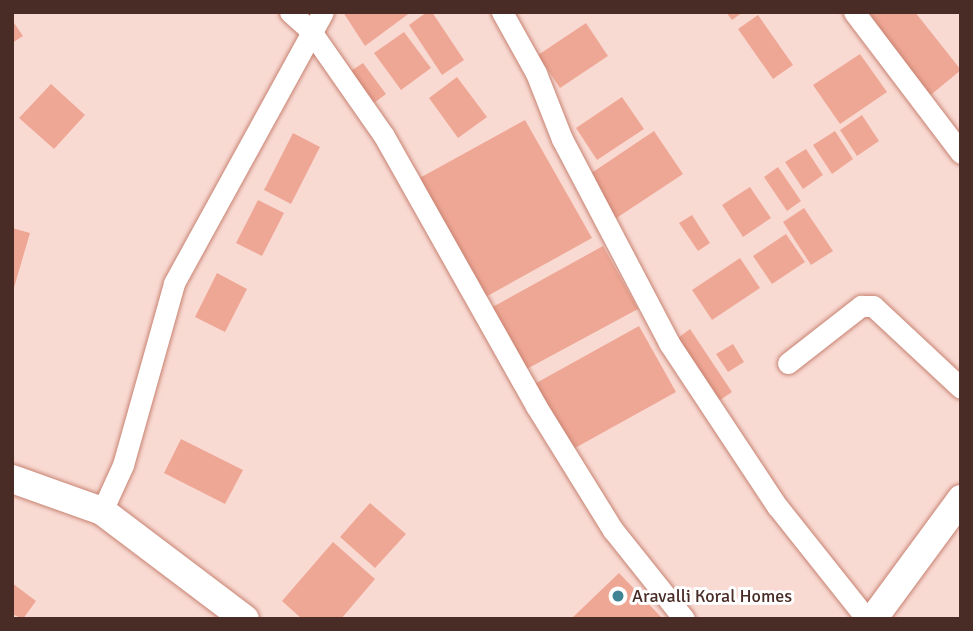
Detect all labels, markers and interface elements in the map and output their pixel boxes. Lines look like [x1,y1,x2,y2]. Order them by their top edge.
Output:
place label: Aravalli Koral Homes [632,585,792,607]
marker: Aravalli Koral Homes [610,588,626,604]

